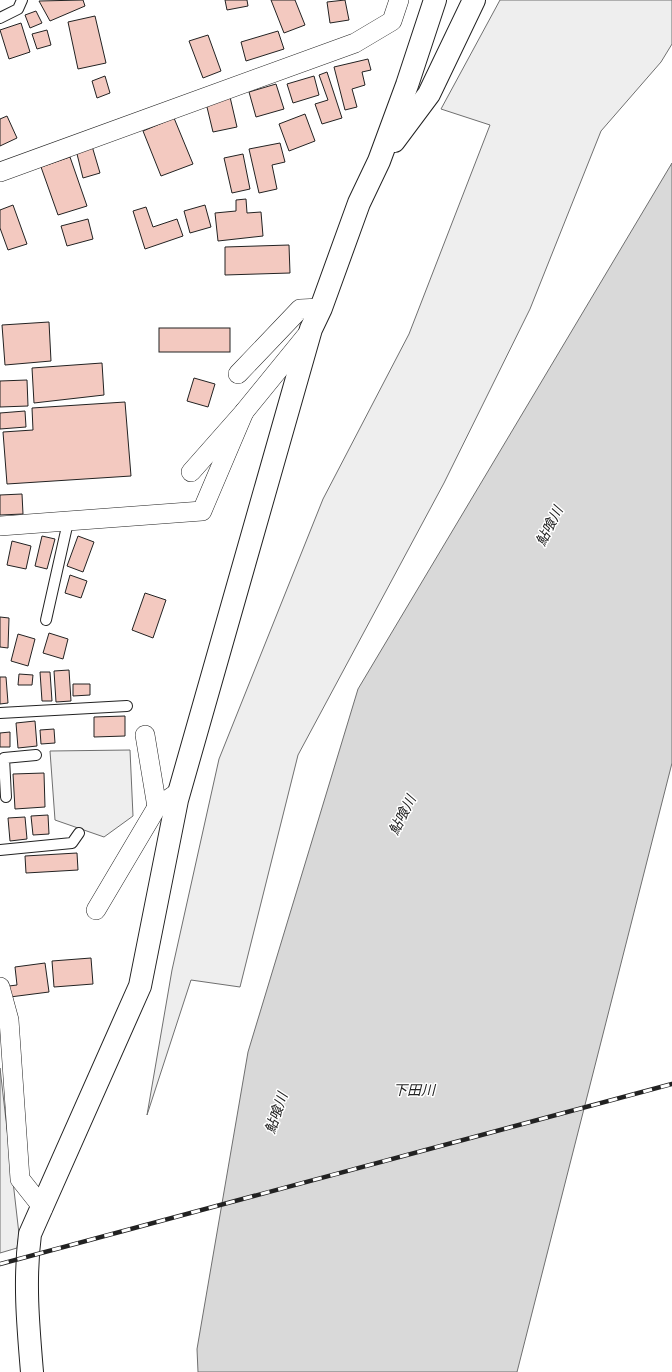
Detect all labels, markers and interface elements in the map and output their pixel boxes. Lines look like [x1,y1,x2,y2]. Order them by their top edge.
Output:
water label: 鮎喰川 [531,501,567,549]
water label: 鮎喰川 [384,790,420,838]
water label: 下田川 [393,1081,437,1099]
water label: 鮎喰川 [261,1088,292,1136]

